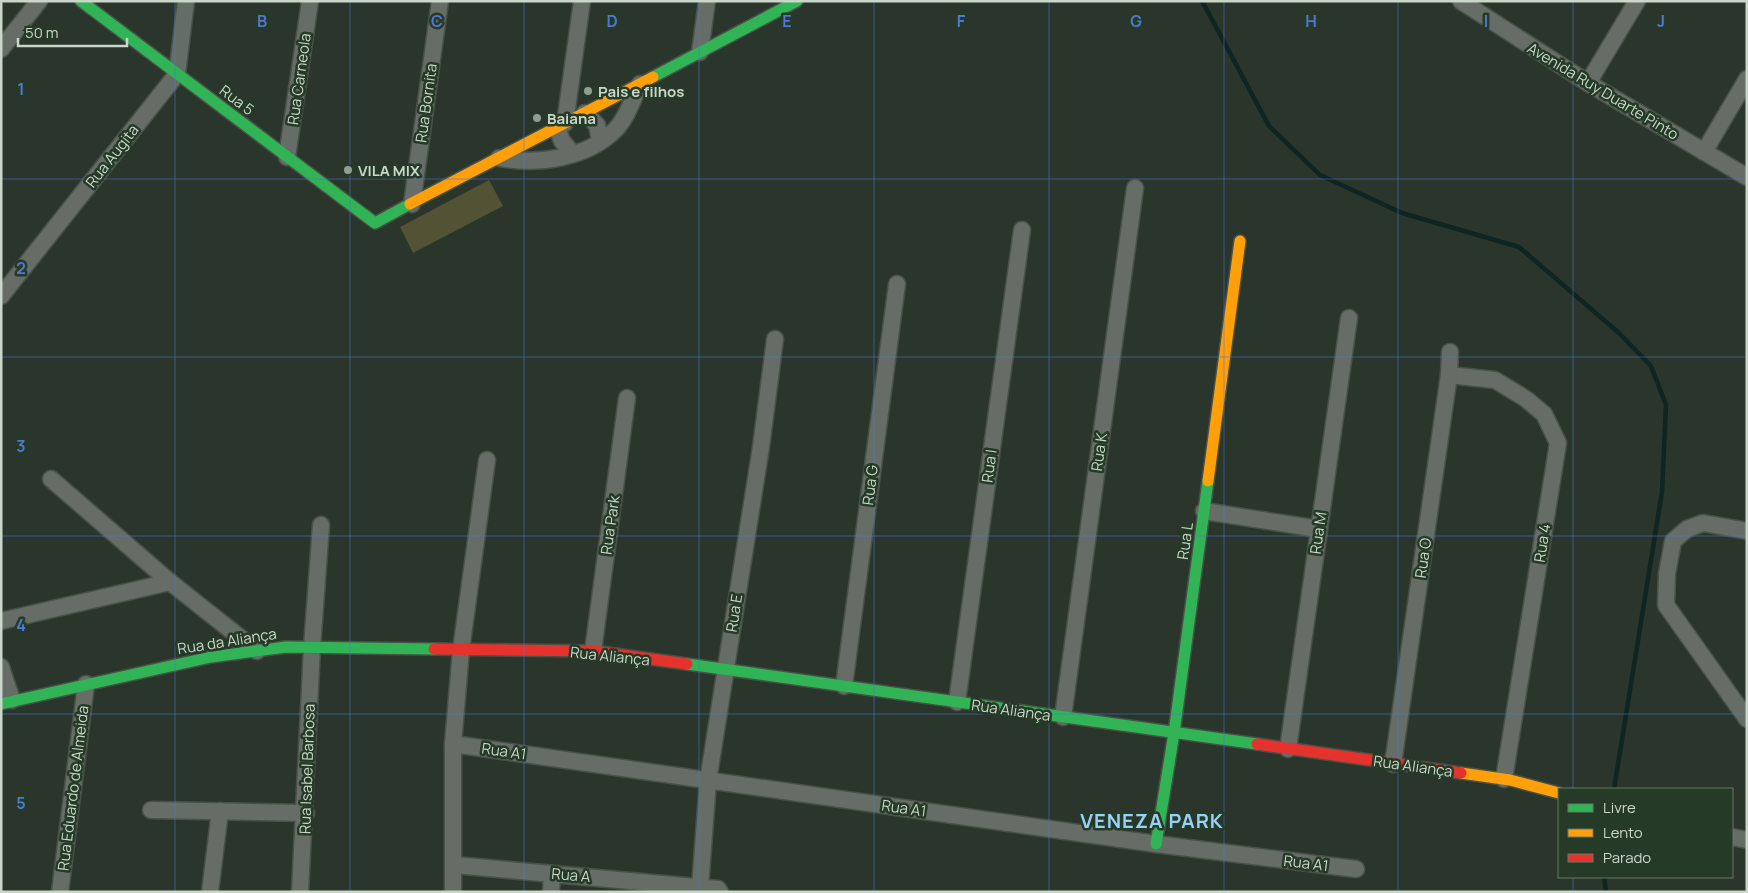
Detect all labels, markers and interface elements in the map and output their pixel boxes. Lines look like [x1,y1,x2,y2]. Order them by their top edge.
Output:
text: B [257,10,267,32]
text: C [431,10,443,32]
text: D [606,10,618,32]
text: E [782,10,792,32]
text: F [957,10,966,32]
text: G [1130,10,1142,32]
text: H [1305,10,1317,32]
text: I [1484,10,1488,32]
text: J [1657,10,1665,32]
scale bar [18,15,126,47]
text: 50 m [25,22,59,43]
street label: Rua Carneola [282,32,316,126]
street label: Avenida Ruy Duarte Pinto [1523,37,1683,145]
street label: Rua Bornita [410,62,442,144]
text: 1 [17,78,25,100]
street label: Rua 5 [215,80,259,120]
place label: Pais e filhos [598,81,684,102]
marker: Pais e filhos [582,85,594,97]
place label: Baiana [547,108,596,129]
marker: Baiana [531,112,543,124]
street label: Rua Augita [81,120,143,192]
place label: VILA MIX [358,160,420,181]
marker: VILA MIX [342,164,354,176]
text: 2 [16,257,26,279]
street label: Rua K [1086,431,1112,473]
text: 3 [16,435,26,457]
street label: Rua I [976,448,1002,484]
street label: Rua G [857,463,883,506]
street label: Rua Park [595,493,625,556]
street label: Rua M [1305,511,1331,555]
street label: Rua L [1172,521,1198,561]
street label: Rua 4 [1529,522,1555,564]
street label: Rua O [1410,536,1436,580]
street label: Rua E [721,592,747,634]
text: 4 [16,614,26,636]
street label: Rua da Aliança [176,623,278,659]
street label: Rua Aliança [569,641,651,671]
street label: Rua Aliança [970,694,1052,726]
street label: Rua Isabel Barbosa [294,703,320,835]
street label: Rua Eduardo de Almeida [52,704,94,872]
street label: Rua A1 [480,737,528,765]
street label: Rua Aliança [1372,750,1454,782]
legend [1558,788,1733,878]
text: 5 [16,792,26,814]
street label: Rua A1 [880,794,928,822]
text: Livre [1603,797,1636,818]
district label: VENEZA PARK [1080,807,1224,834]
text: Lento [1603,822,1643,843]
text: Parado [1603,847,1651,868]
street label: Rua A1 [1282,850,1330,876]
street label: Rua A [551,863,592,887]

